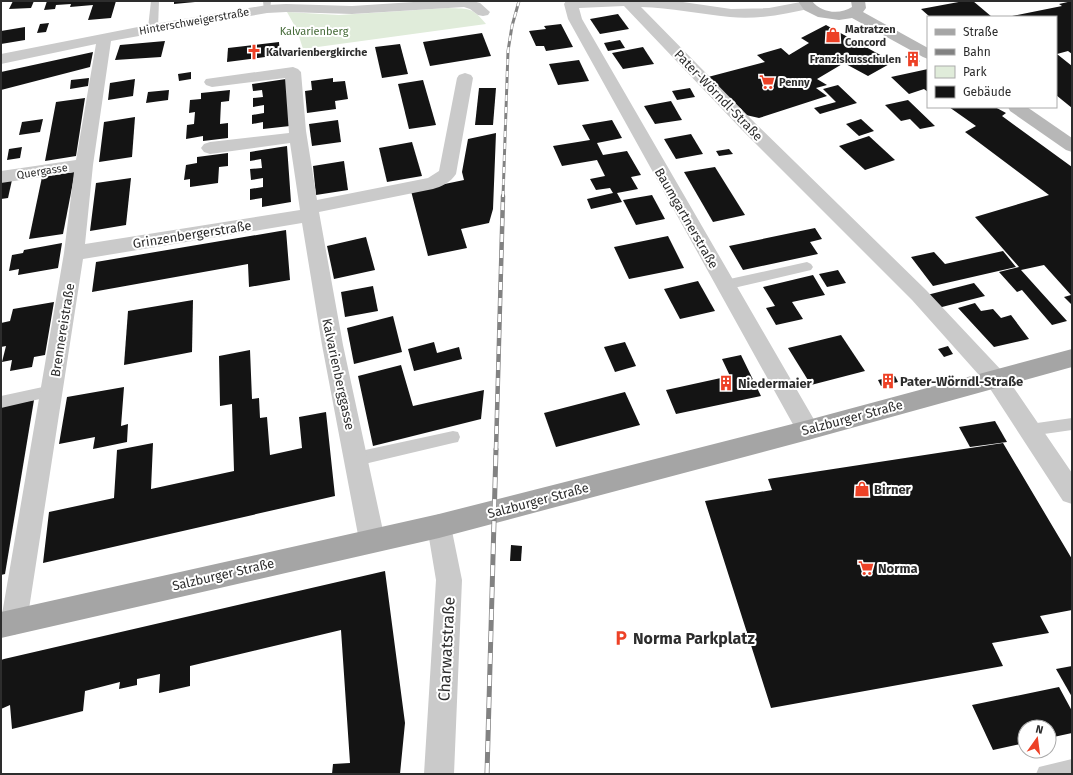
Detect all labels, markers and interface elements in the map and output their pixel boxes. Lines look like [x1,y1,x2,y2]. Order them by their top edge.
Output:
street label: Hinterschweigerstraße [138,5,250,38]
legend [927,16,1057,108]
place label: Matratzen Concord [845,23,896,49]
park label: Kalvarienberg [280,25,349,38]
text: Straße [963,25,998,39]
shop icon: Matratzen Concord [824,26,842,44]
church icon: Kalvarienbergkirche [245,43,263,61]
text: Bahn [963,45,991,59]
place label: Kalvarienbergkirche [266,46,367,59]
street label: Pater-Wörndl-Straße [671,47,766,144]
building icon: Franziskusschulen [904,50,922,68]
place label: Franziskusschulen [810,53,901,66]
text: Park [963,65,987,79]
supermarket icon: Penny [758,73,776,91]
place label: Penny [779,76,810,89]
text: Gebäude [963,85,1011,99]
street label: Quergasse [16,161,69,182]
street label: Baumgartnerstraße [652,165,721,271]
street label: Grinzenbergerstraße [132,218,253,251]
street label: Brennereistraße [48,282,77,378]
street label: Kalvarienberggasse [319,317,358,431]
building icon: Pater-Wörndl-Straße [879,372,897,390]
building icon: Niedermaier [717,374,735,392]
place label: Pater-Wörndl-Straße [900,374,1023,389]
place label: Niedermaier [738,376,813,391]
street label: Salzburger Straße [800,397,904,438]
street label: Salzburger Straße [486,480,590,521]
shop icon: Birner [853,480,871,498]
place label: Birner [874,482,912,497]
street label: Salzburger Straße [171,555,276,594]
supermarket icon: Norma [857,559,875,577]
place label: Norma [878,561,918,576]
street label: Charwatstraße [434,596,459,702]
parking icon: Norma Parkplatz [612,629,630,647]
place label: Norma Parkplatz [633,629,755,648]
north arrow [1017,719,1057,759]
text: N [1034,723,1044,737]

